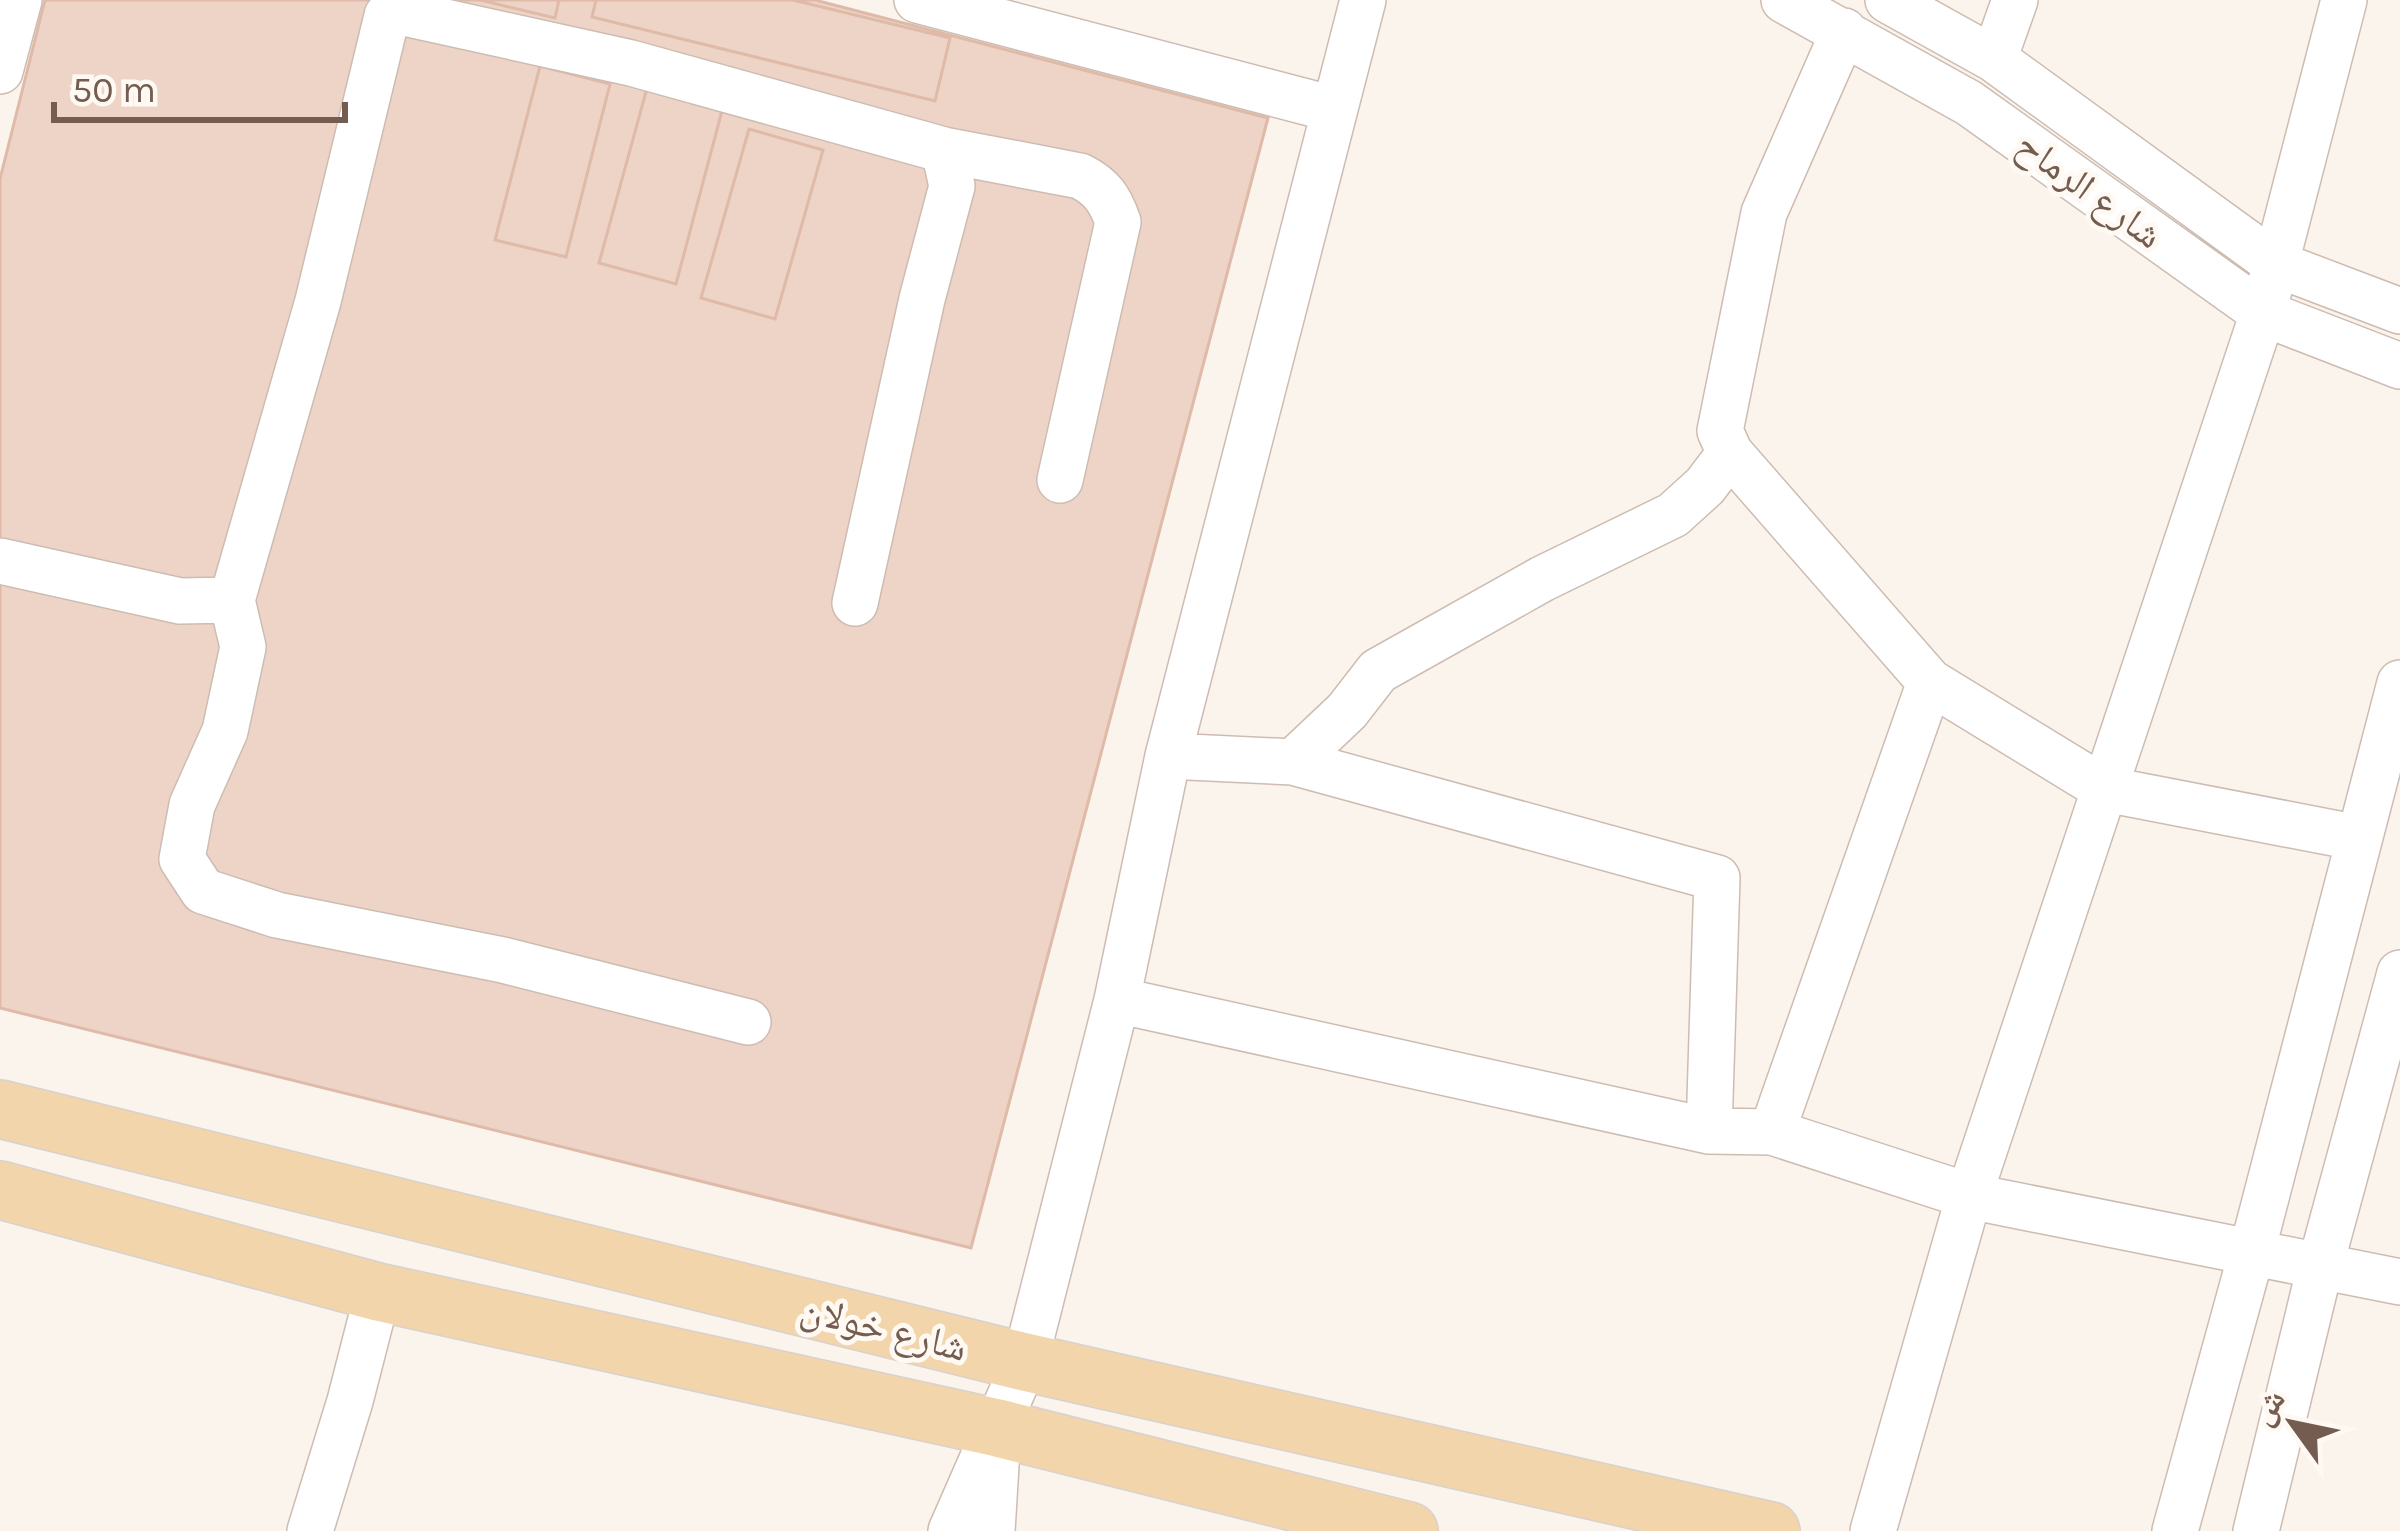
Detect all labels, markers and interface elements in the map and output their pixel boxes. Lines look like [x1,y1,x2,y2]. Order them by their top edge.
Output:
scale bar [54,48,345,122]
text: 50 m [72,69,156,111]
street label: شارع الرماح [2007,121,2171,259]
street label: شارع خولان [796,1285,972,1372]
north arrow [2232,1363,2352,1483]
text: ش [2242,1382,2293,1432]

